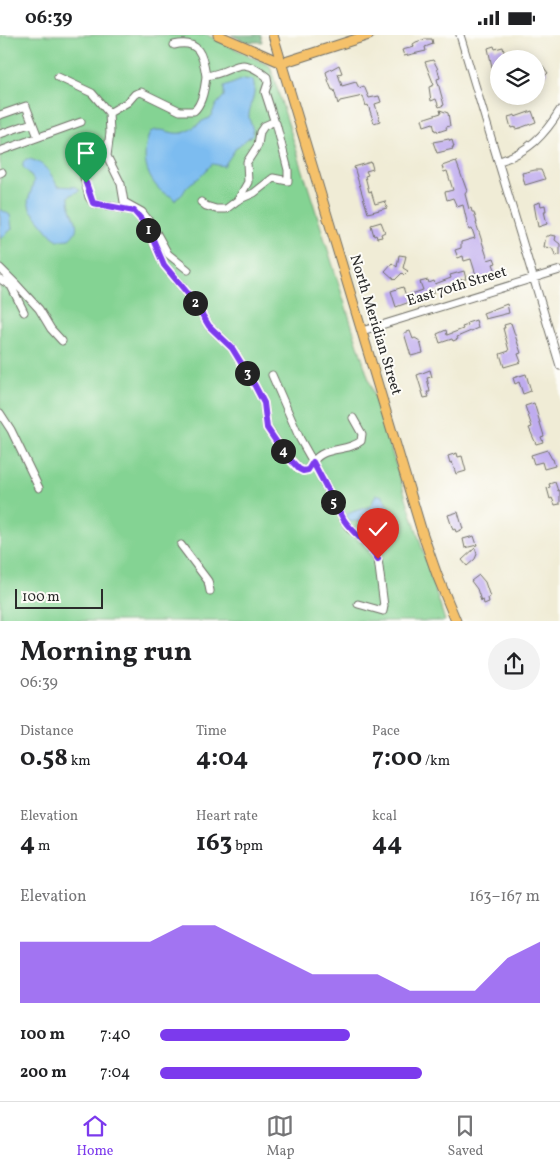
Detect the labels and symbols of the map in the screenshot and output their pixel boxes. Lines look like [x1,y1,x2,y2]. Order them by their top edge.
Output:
pin [65,132,107,183]
pin: 1 [136,217,160,243]
street label: North Meridian Street [344,252,406,398]
street label: East 70th Street [404,262,510,312]
pin: 2 [182,291,208,315]
pin: 3 [234,361,260,385]
pin: 4 [270,439,296,463]
pin: 5 [320,489,346,515]
pin [357,508,399,559]
scale bar [15,586,102,609]

